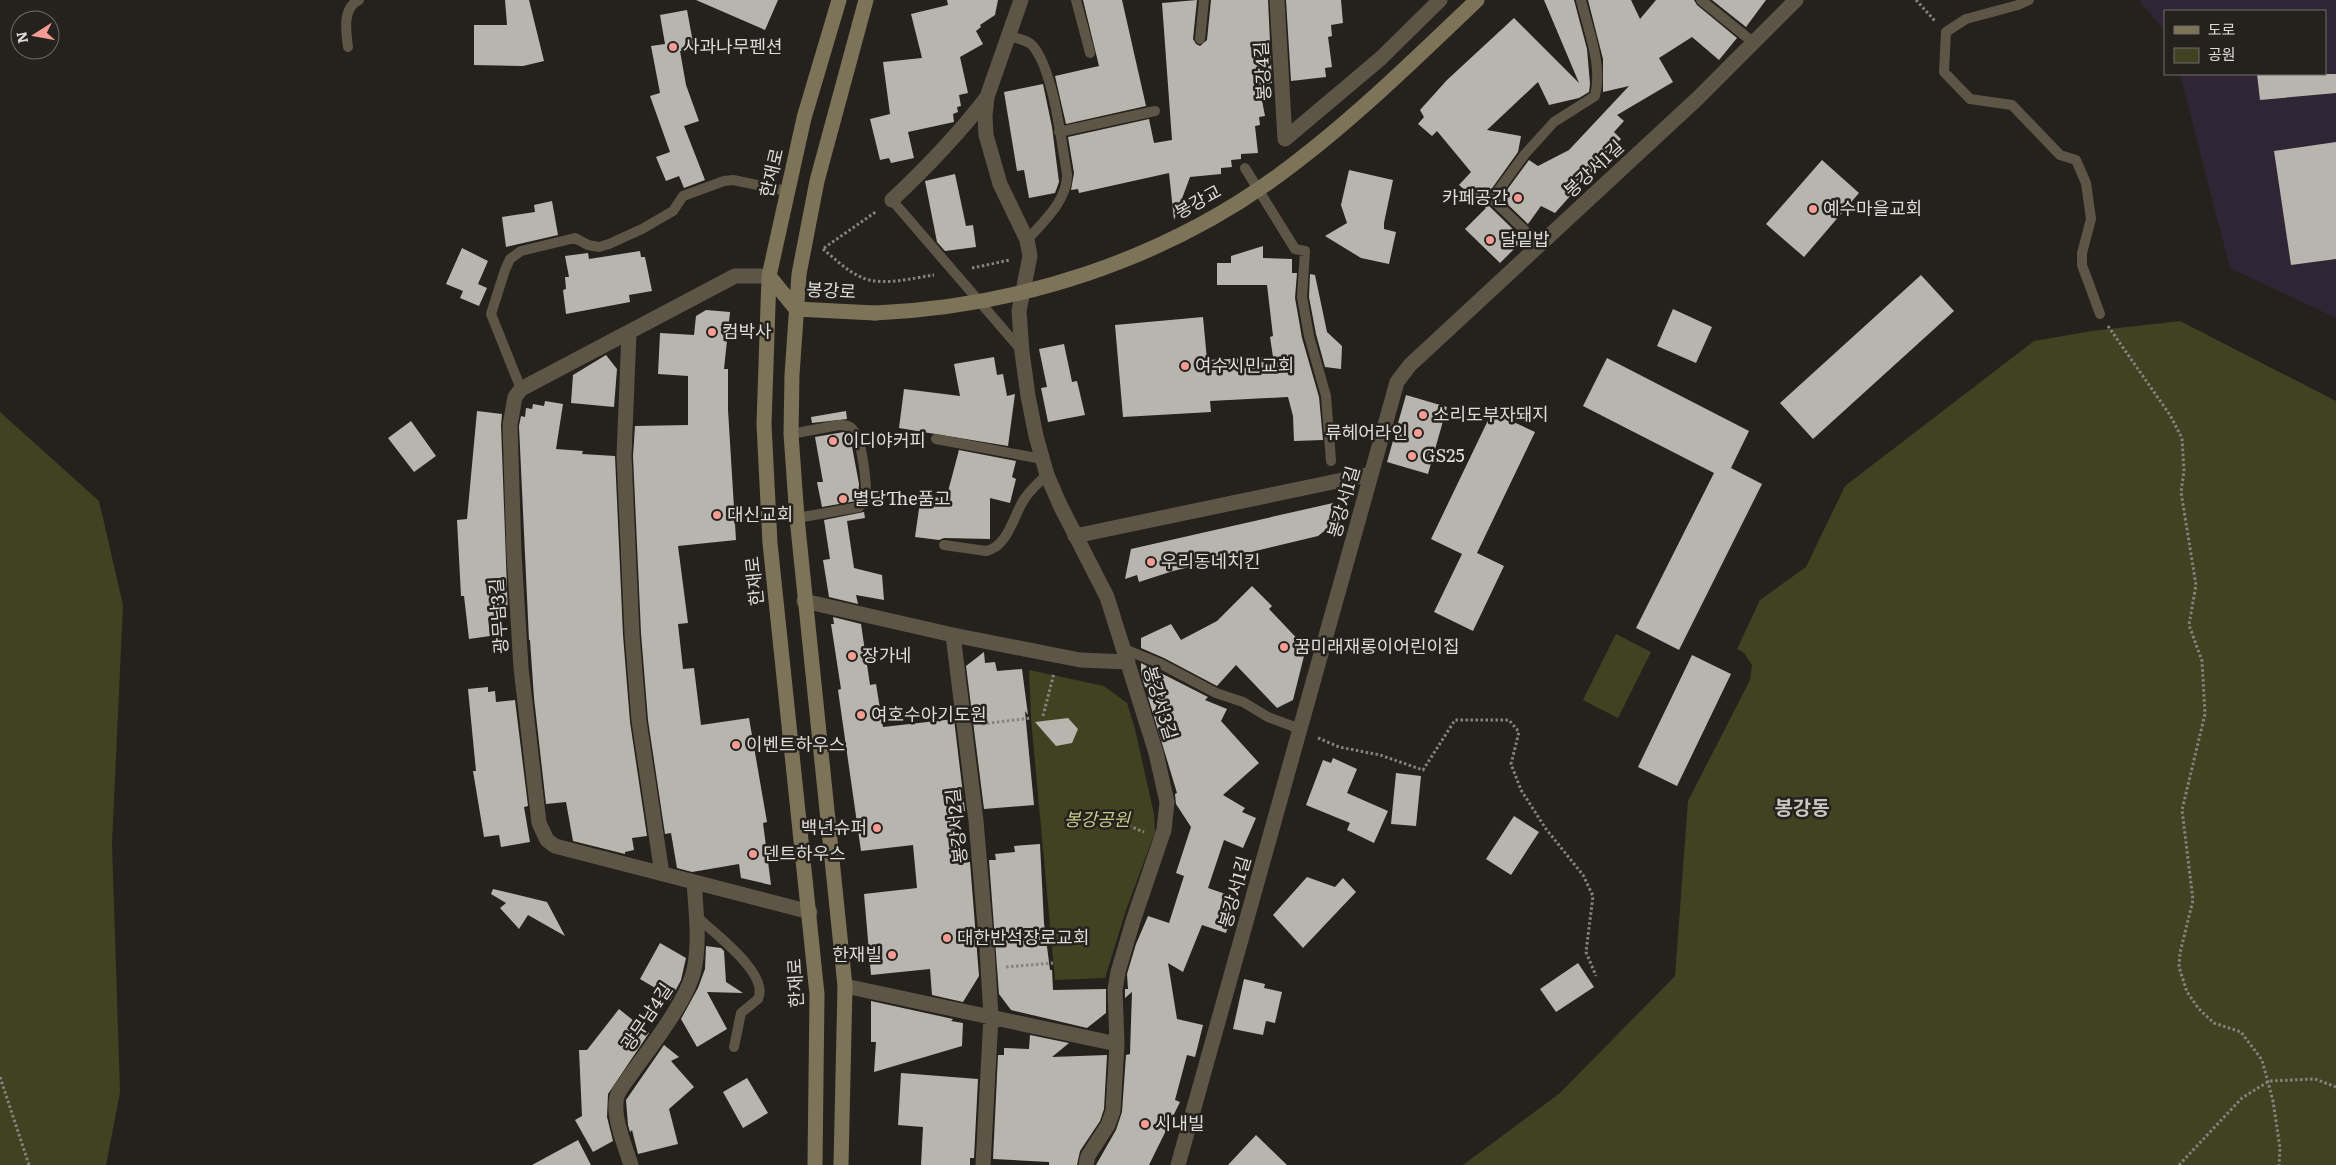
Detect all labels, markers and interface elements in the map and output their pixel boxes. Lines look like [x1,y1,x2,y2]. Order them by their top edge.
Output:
north arrow [10,10,60,60]
legend [2164,10,2326,75]
text: 도로 [2208,17,2236,40]
text: N [10,30,32,45]
place label: 사과나무펜션 [683,32,782,59]
marker: 사과나무펜션 [667,41,679,53]
street label: 봉강4길 [1246,41,1277,102]
text: 공원 [2208,42,2236,65]
street label: 봉강서1길 [1557,133,1629,203]
street label: 한재로 [752,145,789,200]
street label: 봉강교 [1169,177,1226,225]
place label: 카페공간 [1442,183,1508,210]
marker: 카페공간 [1512,192,1524,204]
place label: 예수마을교회 [1823,194,1922,221]
marker: 예수마을교회 [1807,203,1819,215]
place label: 달밑밥 [1500,225,1550,252]
marker: 달밑밥 [1484,234,1496,246]
street label: 봉강로 [806,275,857,304]
place label: 컴박사 [722,317,772,344]
marker: 컴박사 [706,326,718,338]
place label: 여수시민교회 [1195,351,1294,378]
marker: 여수시민교회 [1179,360,1191,372]
place label: 소리도부자돼지 [1433,400,1549,427]
marker: 소리도부자돼지 [1417,409,1429,421]
place label: 류헤어라인 [1325,418,1408,445]
place label: 이디야커피 [843,426,926,453]
marker: 류헤어라인 [1412,427,1424,439]
marker: 이디야커피 [827,435,839,447]
place label: GS25 [1422,441,1465,468]
marker: GS25 [1406,450,1418,462]
street label: 봉강서1길 [1319,463,1366,541]
place label: 별당The품고 [853,484,951,511]
marker: 별당The품고 [837,493,849,505]
place label: 대신교회 [727,500,793,527]
marker: 대신교회 [711,509,723,521]
place label: 우리동네치킨 [1161,547,1260,574]
street label: 한재로 [737,555,770,607]
marker: 우리동네치킨 [1145,556,1157,568]
street label: 광무남3길 [481,577,514,655]
place label: 꿈미래재롱이어린이집 [1294,632,1460,659]
place label: 장가네 [862,641,912,668]
marker: 꿈미래재롱이어린이집 [1278,641,1290,653]
marker: 장가네 [846,650,858,662]
street label: 봉강서3길 [1137,662,1185,743]
place label: 여호수아기도원 [871,700,987,727]
marker: 여호수아기도원 [855,709,867,721]
place label: 이벤트하우스 [746,730,845,757]
marker: 이벤트하우스 [730,739,742,751]
street label: 봉강서2길 [938,787,973,865]
district label: 봉강동 [1774,791,1830,821]
park label: 봉강공원 [1064,805,1132,832]
place label: 백년슈퍼 [801,813,867,840]
marker: 백년슈퍼 [871,822,883,834]
place label: 덴트하우스 [763,839,846,866]
marker: 덴트하우스 [747,848,759,860]
street label: 봉강서1길 [1210,853,1257,931]
place label: 대한반석장로교회 [957,923,1089,950]
marker: 대한반석장로교회 [941,932,953,944]
place label: 한재빌 [832,940,882,967]
marker: 한재빌 [886,949,898,961]
street label: 한재로 [780,958,809,1009]
street label: 광무남4길 [613,977,678,1055]
place label: 시내빌 [1155,1109,1205,1136]
marker: 시내빌 [1139,1118,1151,1130]

